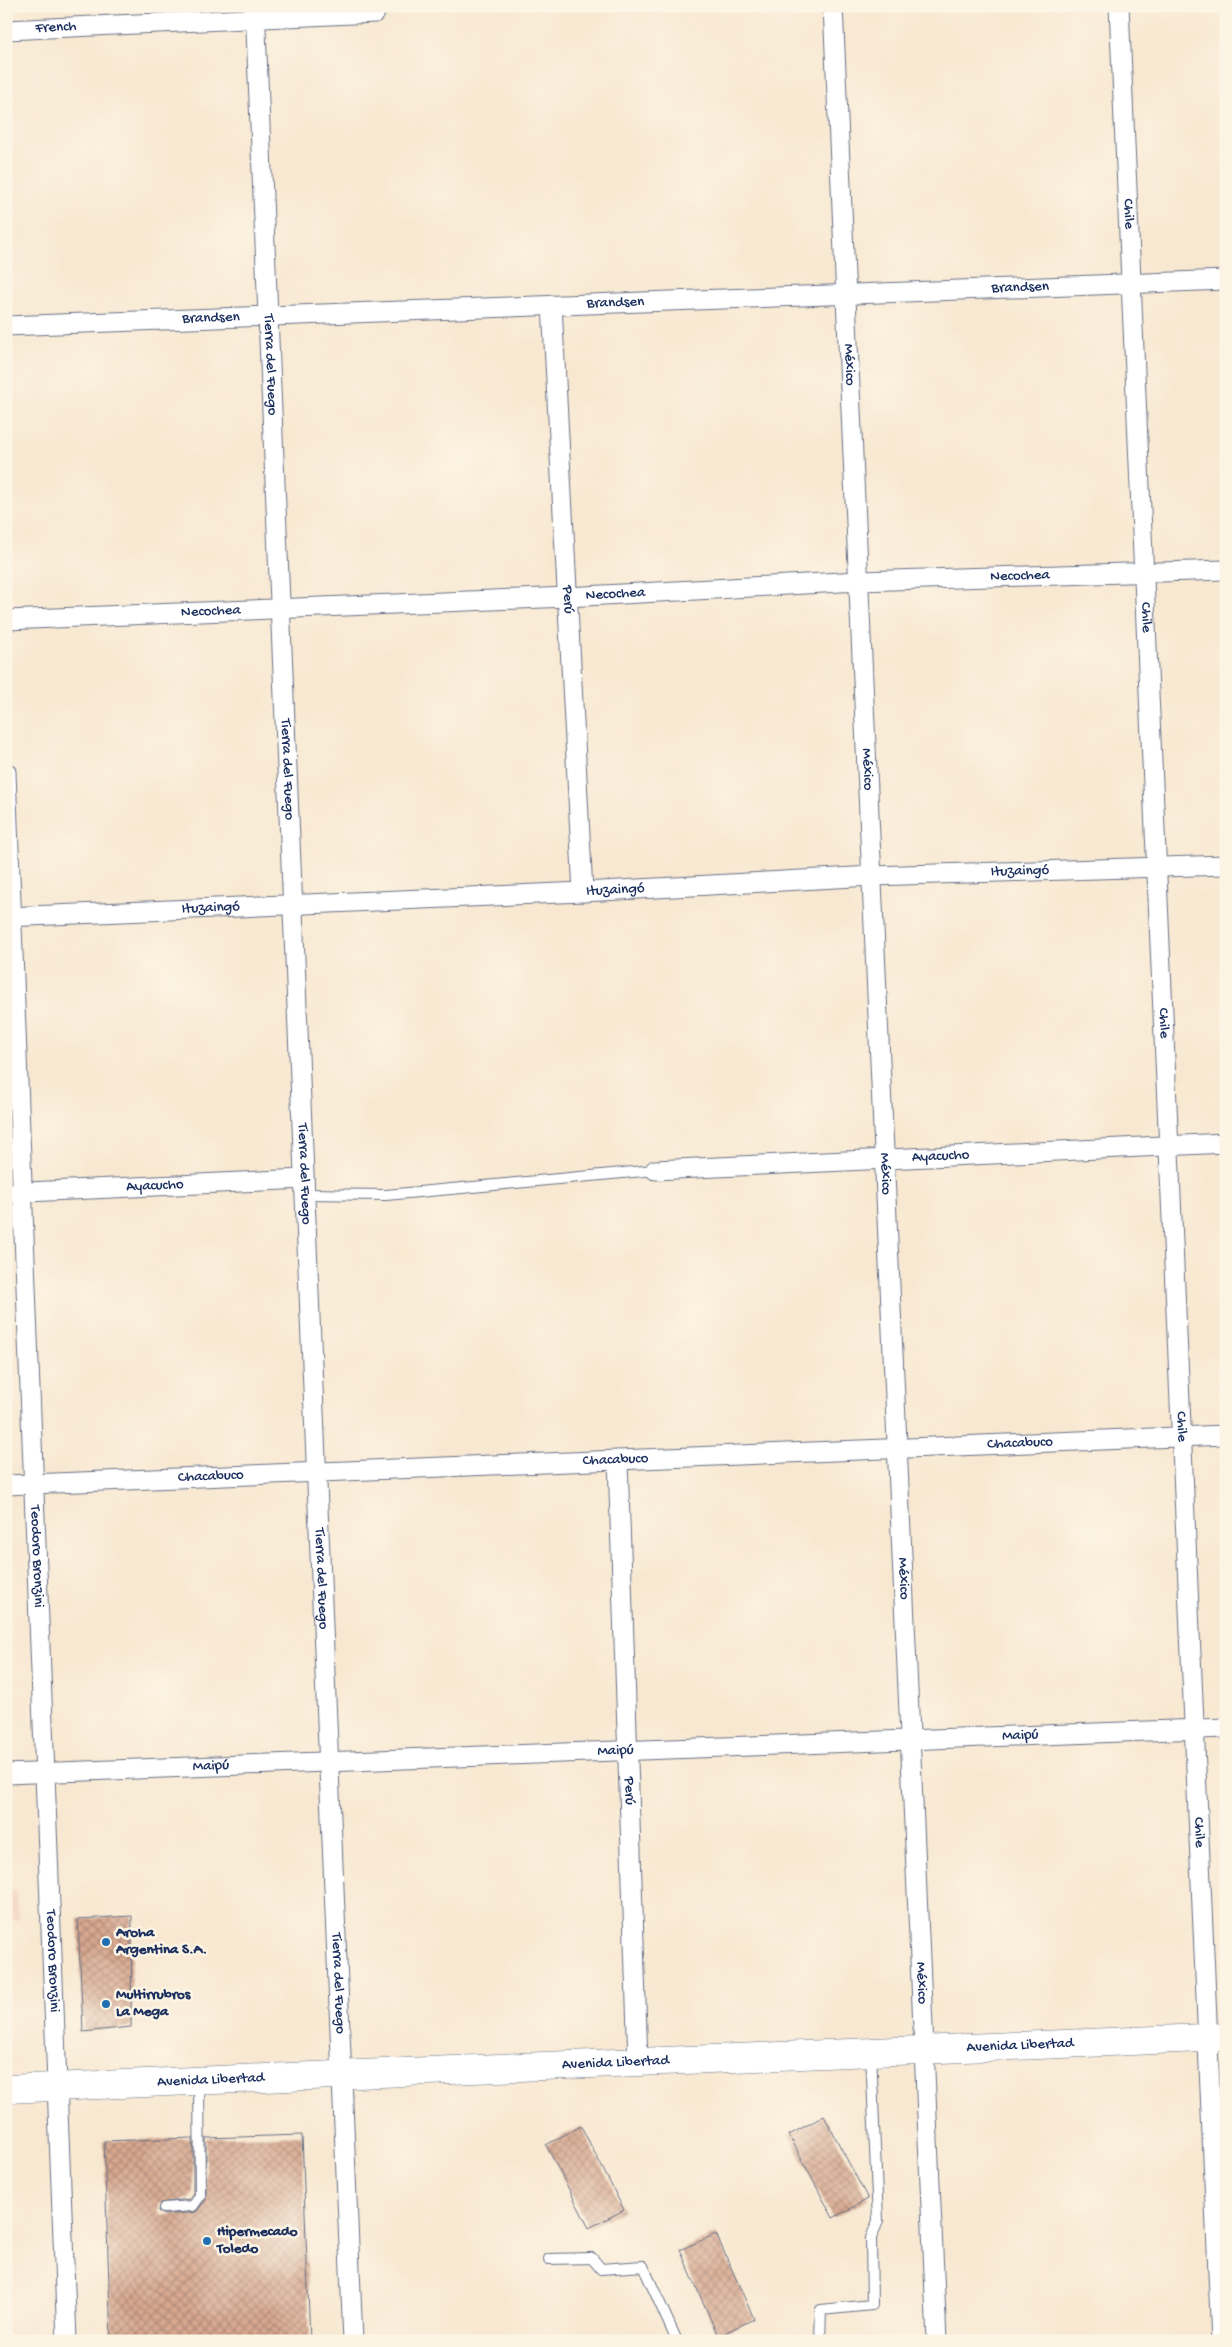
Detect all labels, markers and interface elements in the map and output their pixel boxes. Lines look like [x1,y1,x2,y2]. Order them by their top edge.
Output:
street label: French [34,18,77,38]
street label: Chile [1118,198,1138,230]
street label: Brandsen [990,278,1049,298]
street label: Brandsen [585,293,645,313]
street label: Brandsen [181,308,240,328]
street label: Tierra del Fuego [259,313,281,416]
street label: México [839,343,859,386]
street label: Necochea [990,566,1051,586]
street label: Perú [558,584,577,614]
street label: Necochea [585,584,646,605]
street label: Necochea [181,601,242,622]
street label: Chile [1136,602,1155,633]
street label: Tierra del Fuego [276,717,298,821]
street label: México [857,748,877,791]
street label: Ituzaingó [990,861,1050,881]
street label: Ituzaingó [586,880,645,901]
street label: Ituzaingó [181,898,241,918]
street label: Chile [1154,1007,1173,1039]
street label: Tierra del Fuego [293,1122,315,1225]
street label: Ayacucho [911,1146,970,1167]
street label: México [875,1152,895,1196]
street label: Ayacucho [126,1176,184,1196]
street label: Chile [1171,1411,1191,1443]
street label: Chacabuco [987,1433,1054,1454]
street label: Chacabuco [582,1450,649,1470]
street label: Chacabuco [178,1466,244,1487]
street label: Teodoro Bronzini [25,1504,47,1608]
street label: Tierra del Fuego [310,1527,332,1630]
street label: México [893,1557,913,1600]
street label: Maipú [1002,1726,1039,1745]
street label: Maipú [597,1741,634,1761]
street label: Maipú [192,1757,229,1776]
street label: Perú [619,1775,638,1805]
street label: Chile [1189,1817,1208,1848]
street label: Teodoro Bronzini [41,1908,63,2013]
place label: Aroha Argentina S.A. [115,1924,207,1959]
street label: Tierra del Fuego [327,1931,349,2035]
marker: Aroha Argentina S.A. [100,1936,112,1948]
street label: México [911,1962,931,2005]
place label: Multirrubros La Mega [116,1986,192,2021]
marker: Multirrubros La Mega [100,1998,112,2010]
street label: Avenida Libertad [966,2034,1075,2057]
street label: Avenida Libertad [561,2052,671,2074]
street label: Avenida Libertad [157,2069,266,2092]
place label: Hipermecado Toledo [216,2223,298,2258]
marker: Hipermecado Toledo [201,2235,213,2247]

